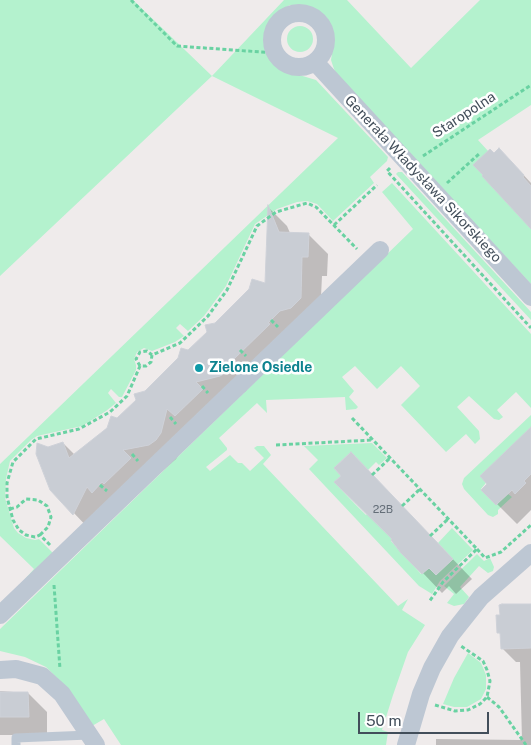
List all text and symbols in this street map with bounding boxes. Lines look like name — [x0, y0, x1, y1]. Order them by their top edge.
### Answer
street label: Staropolna — [429, 88, 499, 142]
street label: Generała Władysława Sikorskiego — [341, 92, 505, 266]
place label: Zielone Osiedle — [209, 360, 312, 376]
marker: Zielone Osiedle — [193, 362, 205, 374]
house number: 22B — [373, 503, 393, 517]
scale bar — [361, 702, 492, 734]
text: 50 m — [366, 712, 401, 729]

